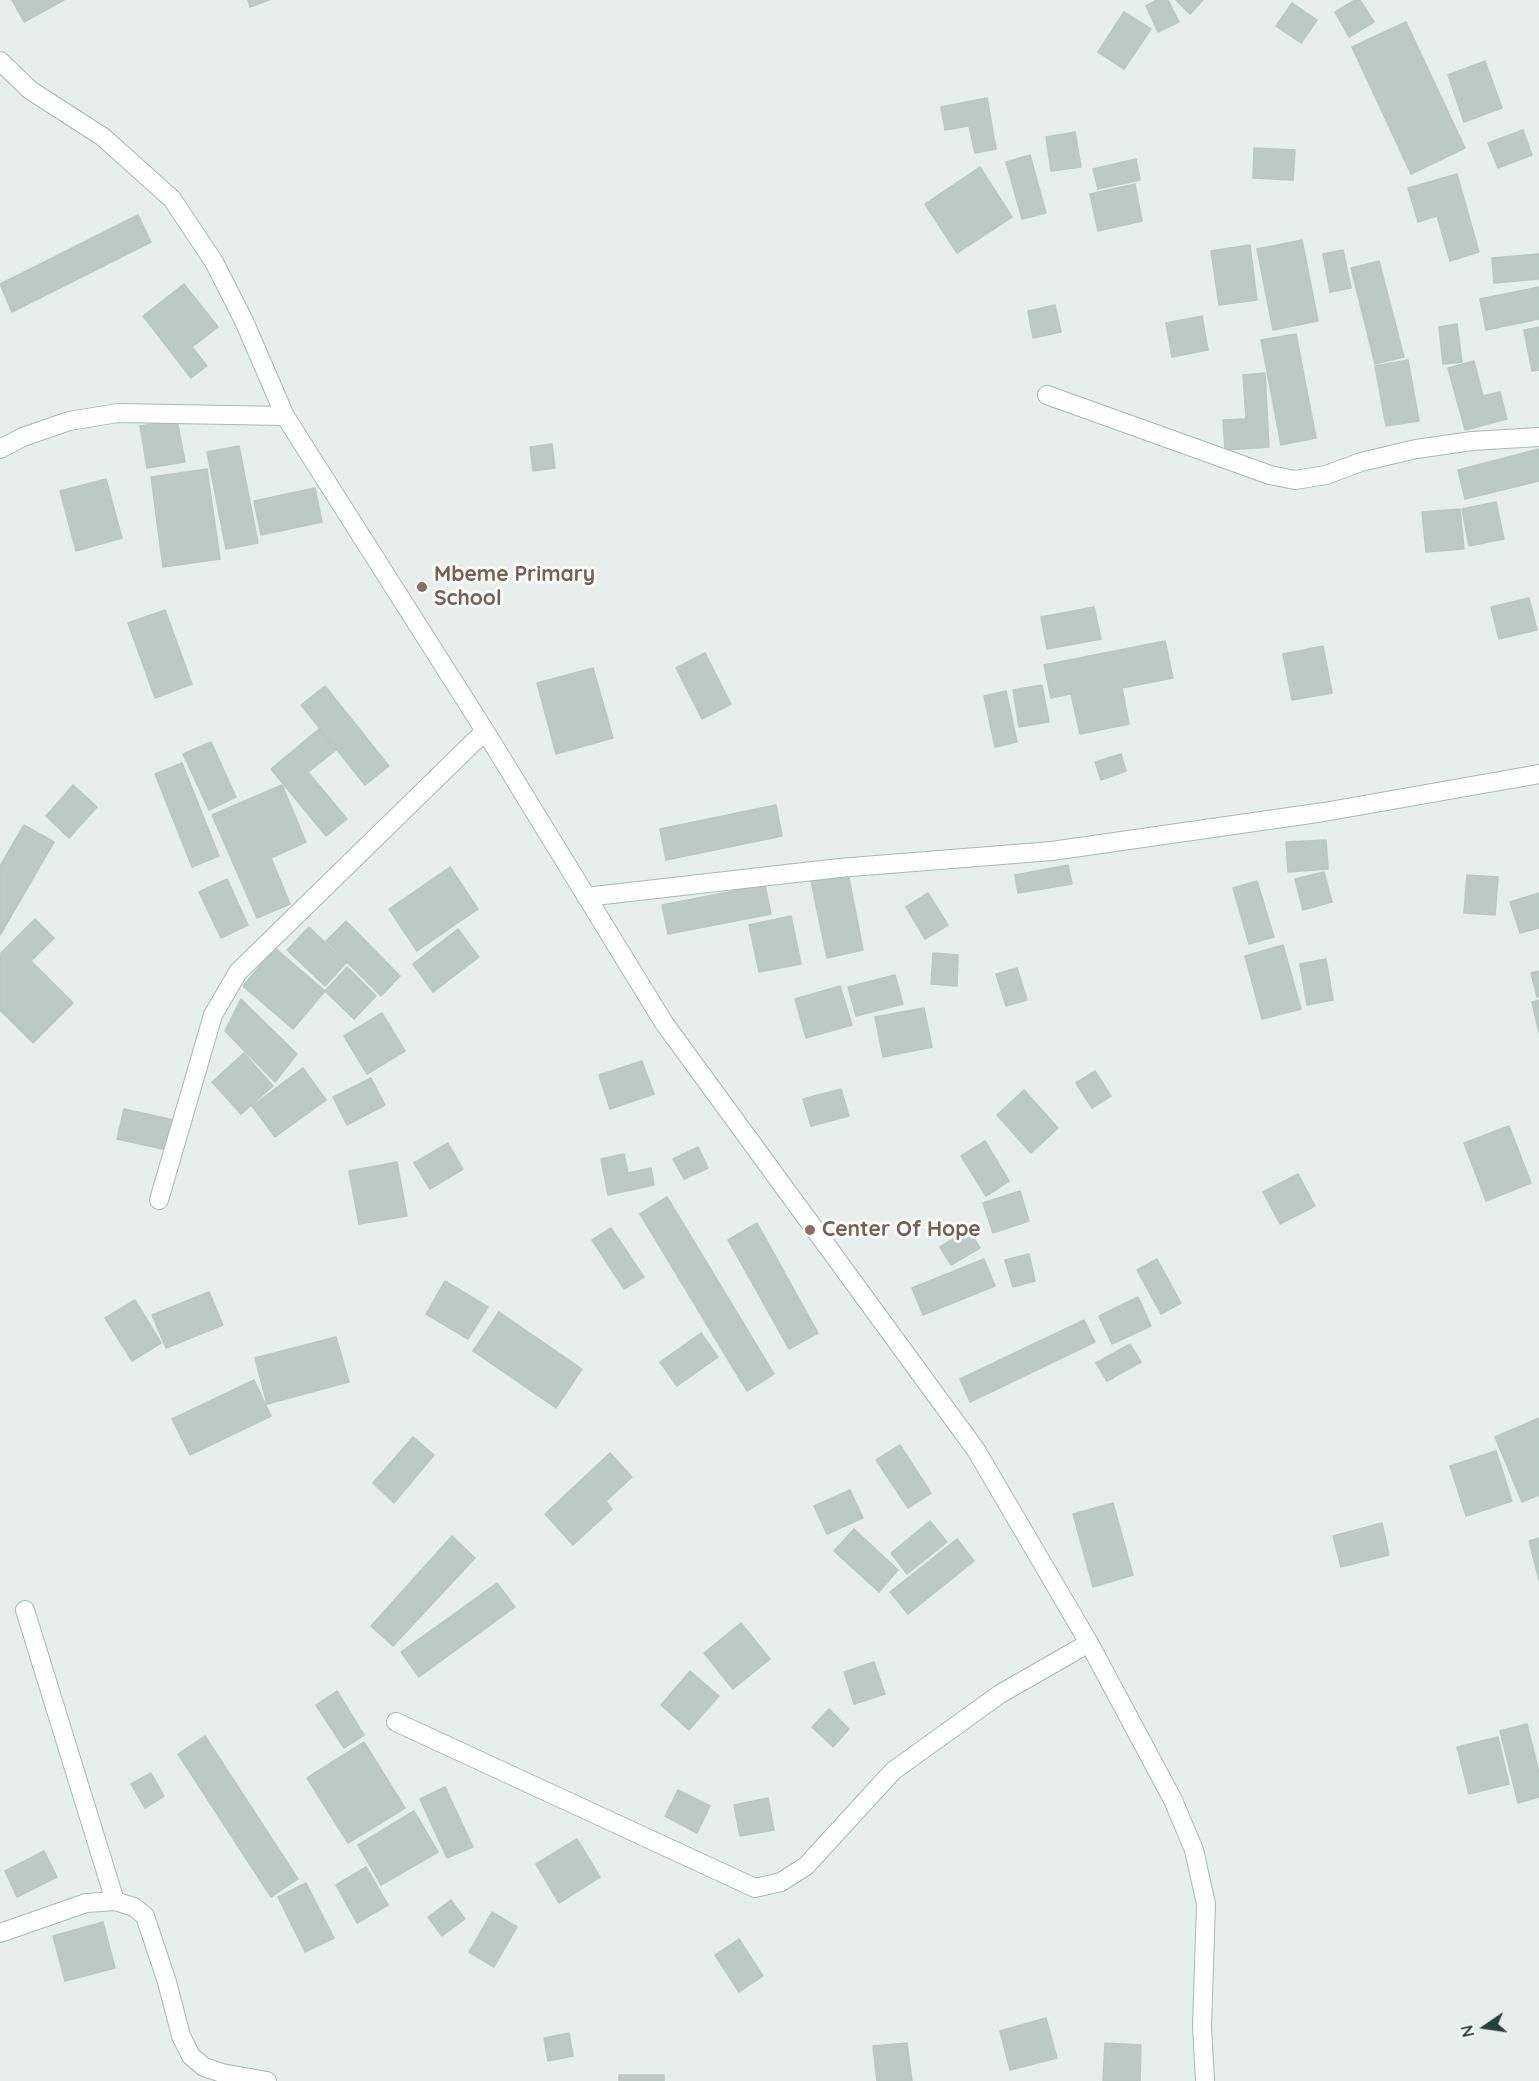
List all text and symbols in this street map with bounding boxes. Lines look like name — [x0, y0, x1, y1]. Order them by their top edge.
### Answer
place label: Mbeme Primary School — [434, 562, 595, 612]
marker: Mbeme Primary School — [415, 580, 429, 594]
place label: Center Of Hope — [822, 1217, 981, 1243]
marker: Center Of Hope — [803, 1223, 817, 1237]
north arrow — [1455, 1997, 1515, 2057]
text: N — [1456, 2023, 1479, 2039]

